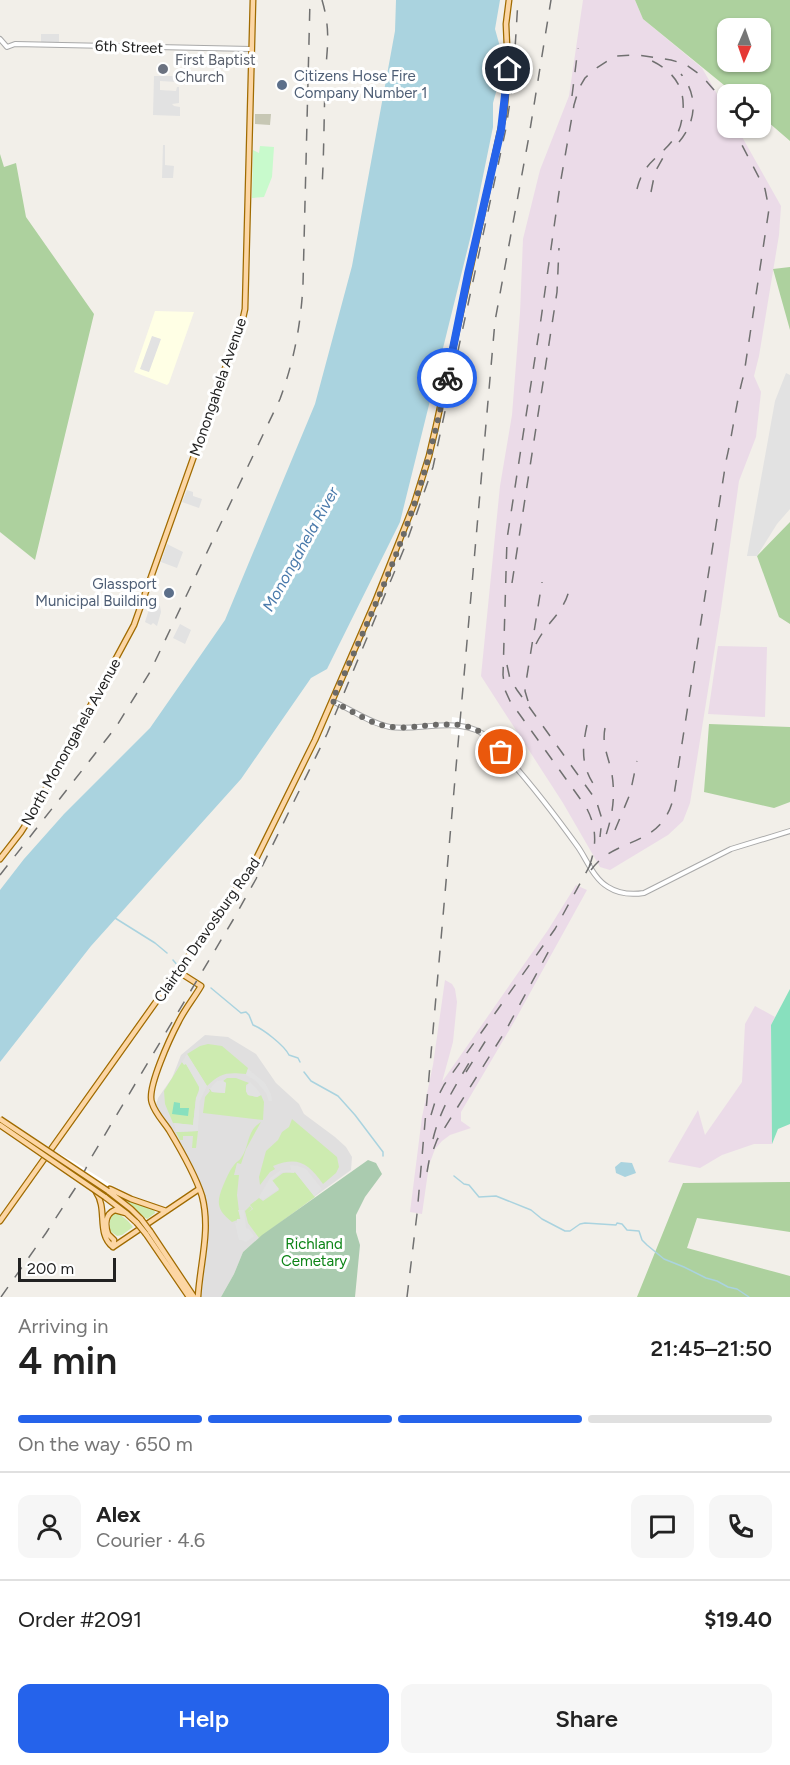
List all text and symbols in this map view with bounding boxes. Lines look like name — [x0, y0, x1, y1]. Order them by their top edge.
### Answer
north arrow — [717, 18, 771, 72]
map controls — [717, 18, 771, 138]
street label: 6th Street — [95, 37, 164, 57]
pin — [482, 43, 533, 94]
place label: First Baptist Church — [175, 51, 256, 86]
icon: home — [491, 52, 524, 85]
marker: First Baptist Church — [156, 62, 170, 76]
place label: Citizens Hose Fire Company Number 1 — [294, 67, 427, 102]
marker: Citizens Hose Fire Company Number 1 — [275, 78, 289, 92]
button: locate — [717, 84, 771, 138]
street label: Monongahela Avenue — [186, 315, 250, 459]
courier — [417, 348, 477, 408]
icon: bike — [431, 362, 464, 395]
water label: Monongahela River — [258, 483, 343, 615]
place label: Glassport Municipal Building — [35, 575, 157, 610]
marker: Glassport Municipal Building — [162, 586, 176, 600]
street label: North Monongahela Avenue — [17, 655, 125, 829]
pin — [475, 726, 526, 777]
icon: bag — [484, 735, 517, 768]
street label: Clairton Dravosburg Road — [150, 854, 264, 1006]
park label: Richland Cemetary — [281, 1235, 347, 1270]
scale bar — [18, 1255, 116, 1282]
text: 200 m — [27, 1259, 74, 1278]
text: Arriving in — [18, 1314, 108, 1338]
text: 21:45–21:50 — [650, 1335, 772, 1362]
text: 4 min — [18, 1337, 117, 1384]
text: On the way · 650 m — [18, 1432, 193, 1456]
button: person — [18, 1495, 81, 1558]
button: chat — [631, 1495, 694, 1558]
button: phone — [709, 1495, 772, 1558]
text: Alex — [96, 1501, 141, 1528]
text: Courier · 4.6 — [96, 1528, 205, 1552]
text: Order #2091 — [18, 1606, 142, 1633]
text: $19.40 — [704, 1606, 772, 1633]
button: Help — [18, 1684, 389, 1753]
button: Share — [401, 1684, 772, 1753]

